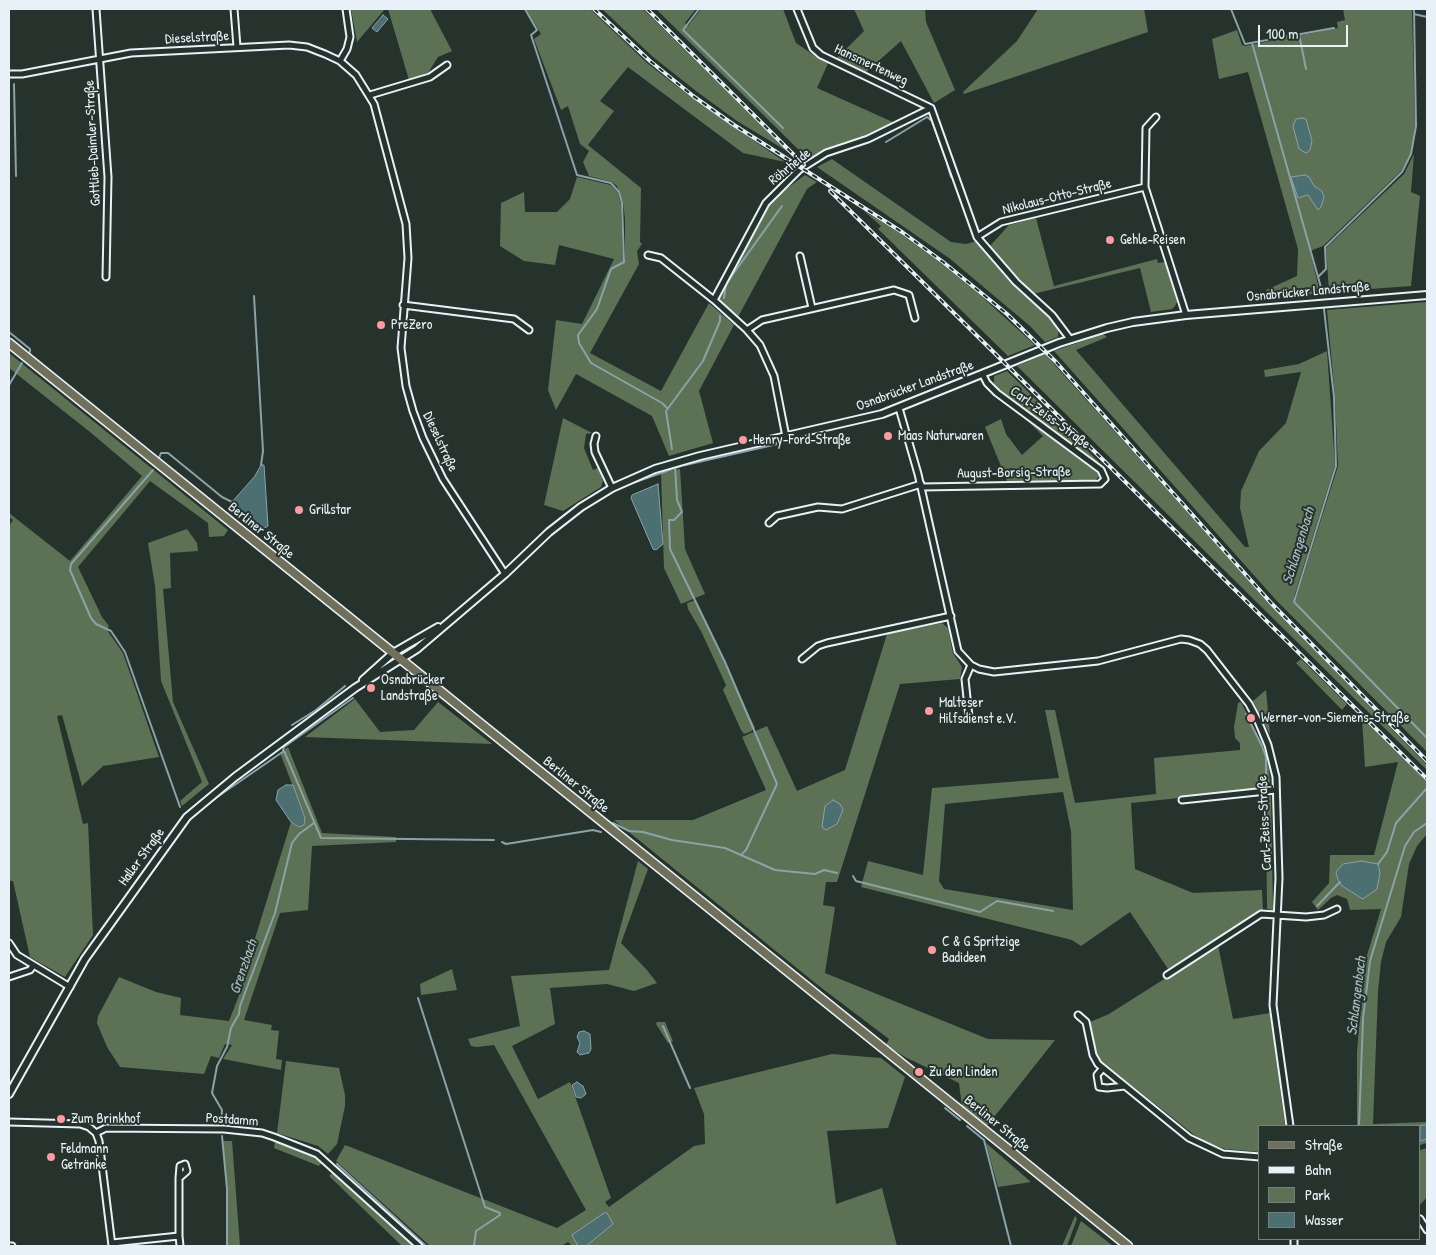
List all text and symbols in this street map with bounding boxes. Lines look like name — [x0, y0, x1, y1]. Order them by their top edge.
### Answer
scale bar — [1261, 15, 1351, 47]
text: 100 m — [1266, 23, 1299, 44]
street label: Dieselstraße — [165, 28, 229, 48]
street label: Hansmertenweg — [832, 41, 910, 89]
street label: Gottlieb-Daimler-Straße — [81, 80, 105, 206]
street label: Röhrheide — [766, 145, 814, 189]
street label: Nikolaus-Otto-Straße — [1001, 175, 1113, 219]
place label: Gehle-Reisen — [1120, 232, 1185, 248]
marker: Gehle-Reisen — [1104, 234, 1116, 246]
street label: Osnabrücker Landstraße — [1246, 278, 1370, 306]
place label: PreZero — [391, 317, 432, 333]
marker: PreZero — [375, 319, 387, 331]
street label: Osnabrücker Landstraße — [854, 357, 976, 415]
street label: Carl-Zeiss-Straße — [1007, 383, 1093, 453]
street label: Dieselstraße — [419, 409, 461, 475]
place label: Maas Naturwaren — [898, 428, 984, 444]
marker: Maas Naturwaren — [882, 430, 894, 442]
place label: Henry-Ford-Straße — [753, 432, 851, 448]
marker: Henry-Ford-Straße — [737, 434, 749, 446]
street label: August-Borsig-Straße — [957, 464, 1071, 482]
street label: Berliner Straße — [224, 499, 298, 563]
place label: Grillstar — [309, 502, 351, 518]
marker: Grillstar — [293, 504, 305, 516]
water label: Schlangenbach — [1279, 505, 1319, 587]
place label: Osnabrücker Landstraße — [381, 672, 445, 704]
marker: Osnabrücker Landstraße — [365, 682, 377, 694]
place label: Malteser Hilfsdienst e.V. — [939, 695, 1016, 728]
marker: Malteser Hilfsdienst e.V. — [923, 705, 935, 717]
place label: Werner-von-Siemens-Straße — [1261, 710, 1409, 726]
marker: Werner-von-Siemens-Straße — [1245, 712, 1257, 724]
street label: Berliner Straße — [539, 753, 613, 817]
street label: Carl-Zeiss-Straße — [1254, 775, 1276, 871]
street label: Haller Straße — [115, 825, 169, 889]
place label: C & G Spritzige Badideen — [942, 934, 1020, 966]
water label: Grenzbach — [226, 937, 262, 997]
marker: C & G Spritzige Badideen — [926, 944, 938, 956]
water label: Schlangenbach — [1343, 956, 1371, 1036]
place label: Zu den Linden — [929, 1064, 998, 1080]
marker: Zu den Linden — [913, 1066, 925, 1078]
street label: Berliner Straße — [960, 1092, 1034, 1156]
street label: Postdamm — [205, 1110, 259, 1130]
place label: Zum Brinkhof — [71, 1111, 141, 1127]
marker: Zum Brinkhof — [55, 1113, 67, 1125]
legend — [1258, 1125, 1421, 1240]
text: Straße — [1305, 1134, 1343, 1155]
place label: Feldmann Getränke — [61, 1141, 109, 1174]
marker: Feldmann Getränke — [45, 1151, 57, 1163]
text: Bahn — [1305, 1159, 1332, 1180]
text: Park — [1305, 1184, 1330, 1205]
text: Wasser — [1305, 1209, 1343, 1230]

